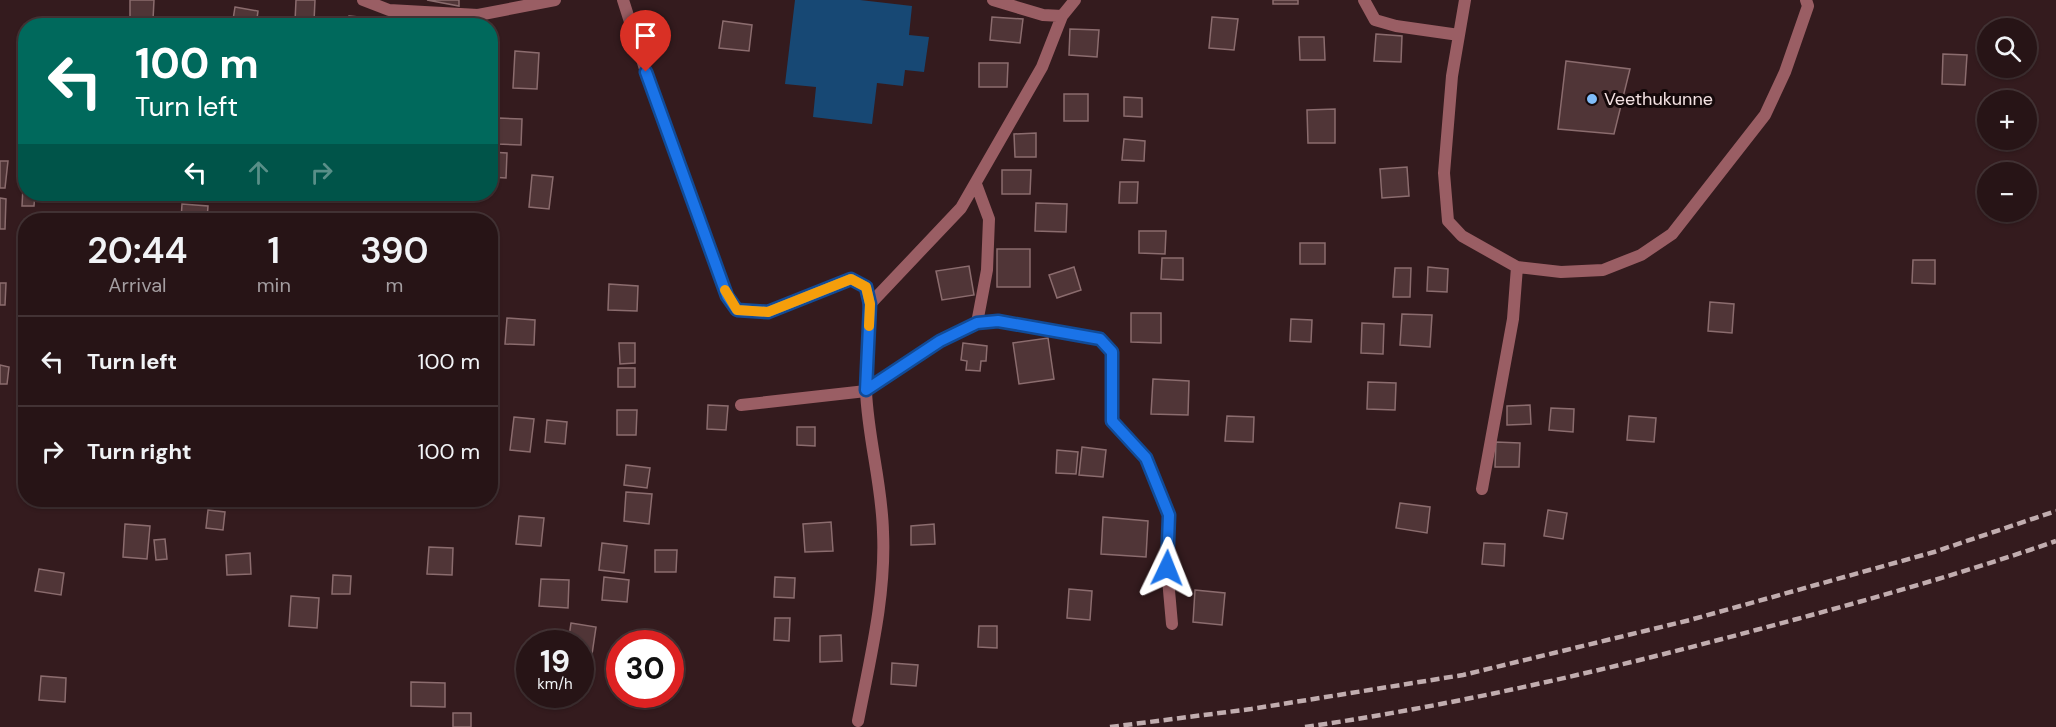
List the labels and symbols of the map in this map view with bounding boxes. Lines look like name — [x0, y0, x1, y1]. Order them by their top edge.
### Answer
pin — [620, 10, 671, 72]
place label: Veethukunne — [1604, 87, 1713, 111]
marker: Veethukunne — [1585, 92, 1599, 106]
position arrow — [1135, 536, 1199, 600]
speed limit sign: 30 — [606, 630, 684, 708]

